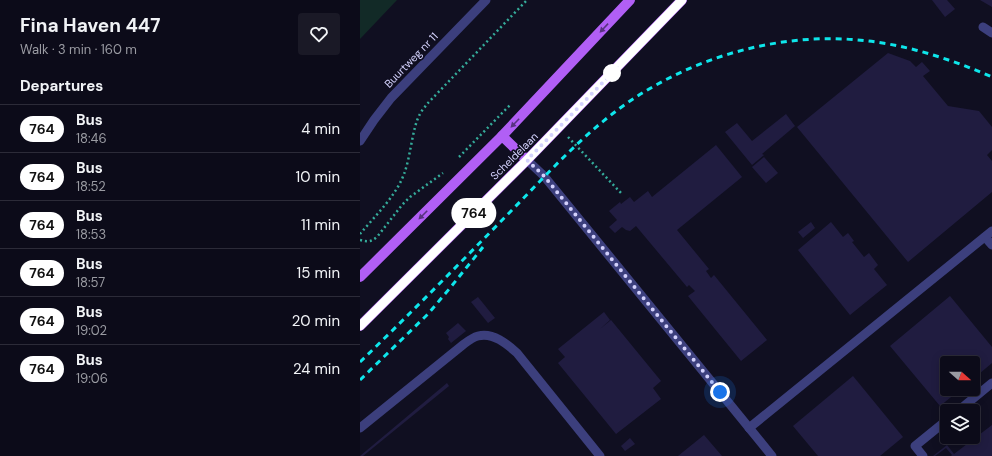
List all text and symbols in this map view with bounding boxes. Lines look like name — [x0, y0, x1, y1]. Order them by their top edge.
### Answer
text: Fina Haven 447 — [20, 13, 160, 38]
button: heart — [298, 13, 340, 55]
one-way arrow — [599, 23, 608, 33]
street label: Buurtweg nr 11 — [381, 30, 441, 90]
text: Walk · 3 min · 160 m — [20, 41, 137, 58]
unlabelled marker — [603, 64, 621, 82]
text: Departures — [20, 76, 103, 96]
text: Bus — [76, 110, 103, 130]
one-way arrow — [510, 118, 520, 128]
text: 4 min — [301, 119, 340, 139]
text: 764 — [29, 120, 55, 138]
street label: Scheldelaan — [487, 129, 541, 183]
text: 18:46 — [76, 130, 107, 147]
text: Bus — [76, 158, 103, 178]
text: 10 min — [295, 167, 340, 187]
text: 764 — [29, 168, 55, 186]
text: 18:52 — [76, 178, 106, 195]
line badge: 764 — [451, 200, 497, 226]
text: 764 — [461, 204, 487, 222]
text: Bus — [76, 206, 103, 226]
one-way arrow — [418, 210, 428, 220]
text: 11 min — [301, 215, 340, 235]
text: 764 — [29, 216, 55, 234]
text: 18:53 — [76, 226, 106, 243]
text: Bus — [76, 254, 103, 274]
text: 15 min — [297, 263, 340, 283]
text: 764 — [29, 264, 55, 282]
text: 18:57 — [76, 274, 105, 291]
text: Bus — [76, 302, 103, 322]
text: 20 min — [292, 311, 340, 331]
text: 764 — [29, 312, 55, 330]
text: 19:02 — [76, 322, 107, 339]
text: Bus — [76, 350, 103, 370]
north arrow — [940, 356, 980, 396]
map controls — [940, 356, 980, 444]
text: 24 min — [293, 359, 340, 379]
text: 764 — [29, 360, 55, 378]
text: 19:06 — [76, 370, 108, 387]
your location — [710, 382, 730, 402]
button: layers — [940, 404, 980, 444]

